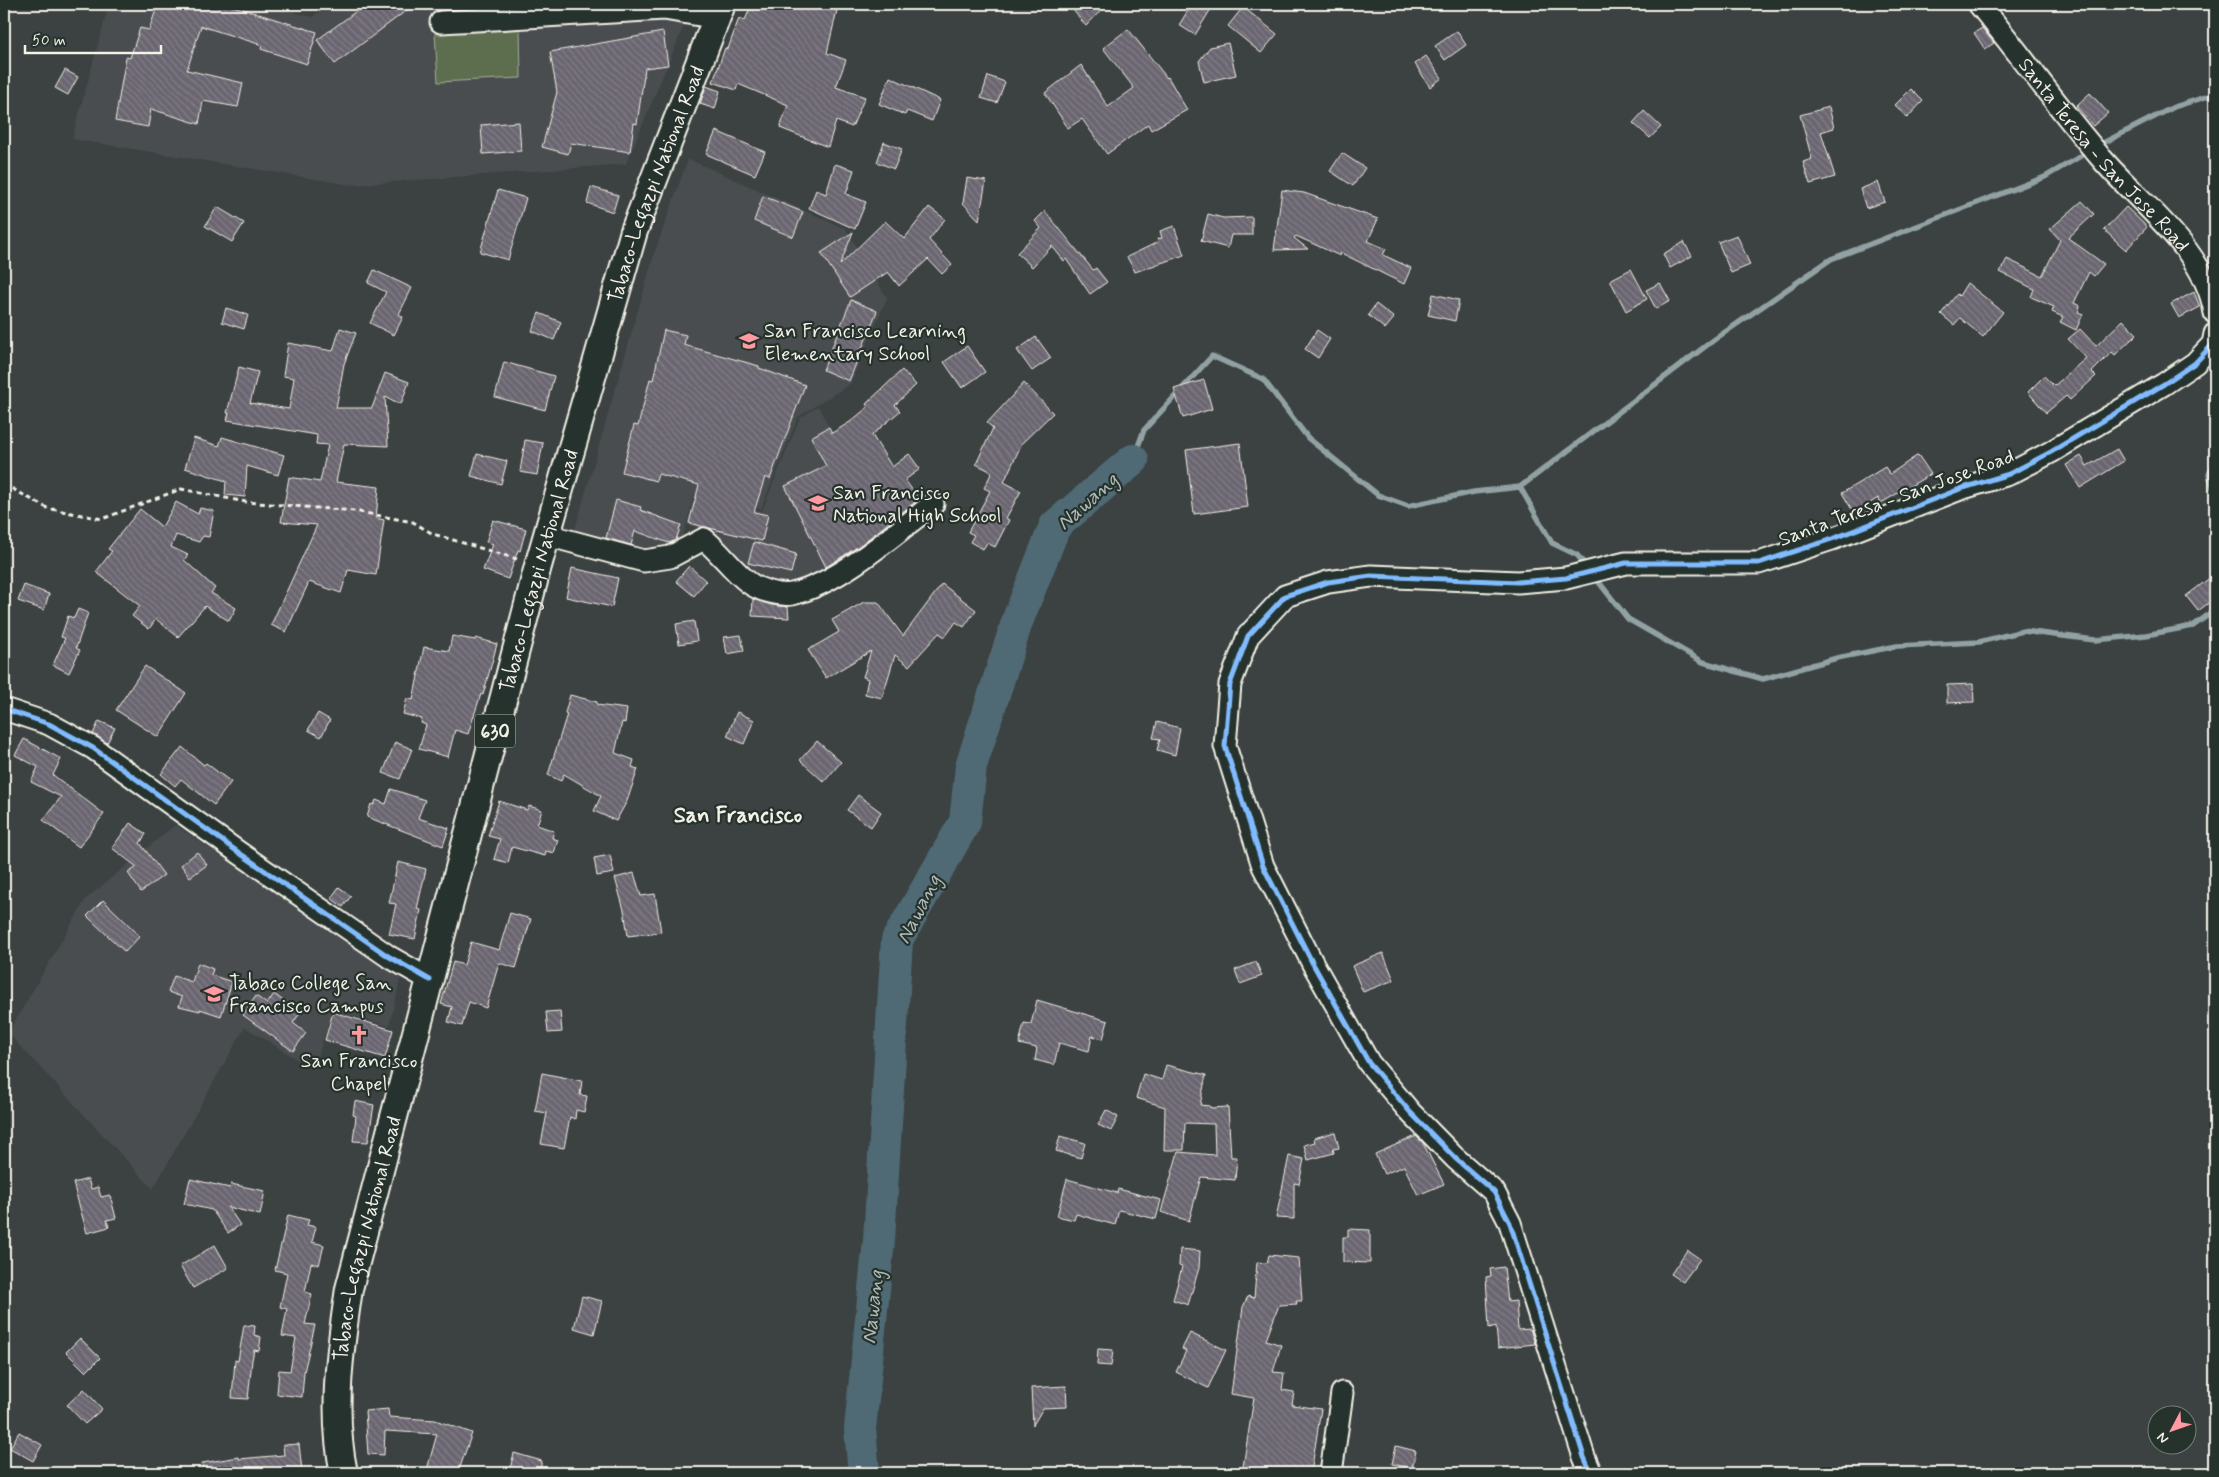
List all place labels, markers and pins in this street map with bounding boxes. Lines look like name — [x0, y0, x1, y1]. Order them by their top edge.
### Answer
place label: San Francisco Learning Elementary School — [764, 318, 966, 368]
school or university icon: San Francisco Learning Elementary School — [738, 330, 760, 352]
place label: San Francisco National High School — [833, 480, 1002, 530]
school or university icon: San Francisco National High School — [807, 492, 829, 514]
place label: Tabaco College San Francisco Campus — [229, 970, 392, 1020]
school or university icon: Tabaco College San Francisco Campus — [203, 983, 225, 1005]
church icon: San Francisco Chapel — [348, 1024, 370, 1046]
place label: San Francisco Chapel — [301, 1048, 417, 1098]

